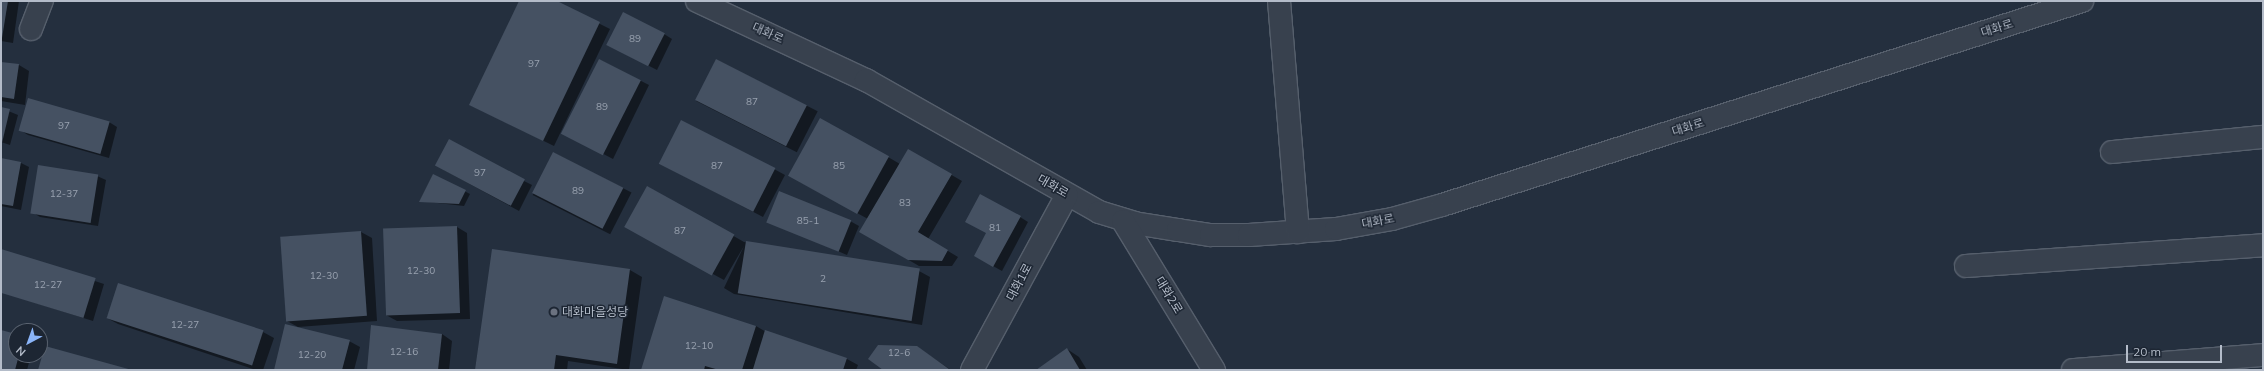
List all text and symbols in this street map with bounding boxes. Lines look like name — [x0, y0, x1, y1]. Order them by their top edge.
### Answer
street label: 대화로 — [1979, 16, 2015, 40]
street label: 대화로 — [750, 20, 786, 46]
house number: 89 — [629, 33, 641, 45]
house number: 97 — [528, 58, 540, 70]
house number: 87 — [746, 96, 758, 108]
house number: 89 — [596, 101, 608, 113]
street label: 대화로 — [1670, 115, 1706, 139]
house number: 97 — [58, 120, 70, 132]
house number: 87 — [711, 160, 723, 172]
house number: 85 — [833, 160, 845, 172]
house number: 97 — [474, 167, 486, 179]
street label: 대화로 — [1035, 171, 1071, 201]
house number: 89 — [572, 185, 584, 197]
house number: 12-37 — [50, 188, 78, 200]
house number: 83 — [899, 197, 911, 209]
street label: 대화로 — [1360, 211, 1396, 231]
house number: 85-1 — [797, 215, 819, 227]
house number: 81 — [989, 222, 1001, 234]
house number: 87 — [674, 225, 686, 237]
street label: 대화1로 — [1003, 261, 1035, 303]
house number: 12-30 — [407, 265, 435, 277]
house number: 12-30 — [310, 270, 338, 282]
house number: 2 — [820, 273, 826, 285]
street label: 대화2로 — [1152, 274, 1186, 316]
house number: 12-27 — [34, 279, 62, 291]
place label: 대화마을성당 — [562, 305, 628, 319]
marker: 대화마을성당 — [549, 307, 559, 317]
house number: 12-27 — [171, 319, 199, 331]
north arrow — [8, 323, 48, 363]
scale bar — [2128, 337, 2224, 363]
house number: 12-10 — [685, 340, 713, 352]
text: N — [13, 343, 29, 359]
text: 20 m — [2133, 344, 2161, 359]
house number: 12-16 — [390, 346, 418, 358]
house number: 12-6 — [888, 347, 910, 359]
house number: 12-20 — [298, 349, 326, 361]

